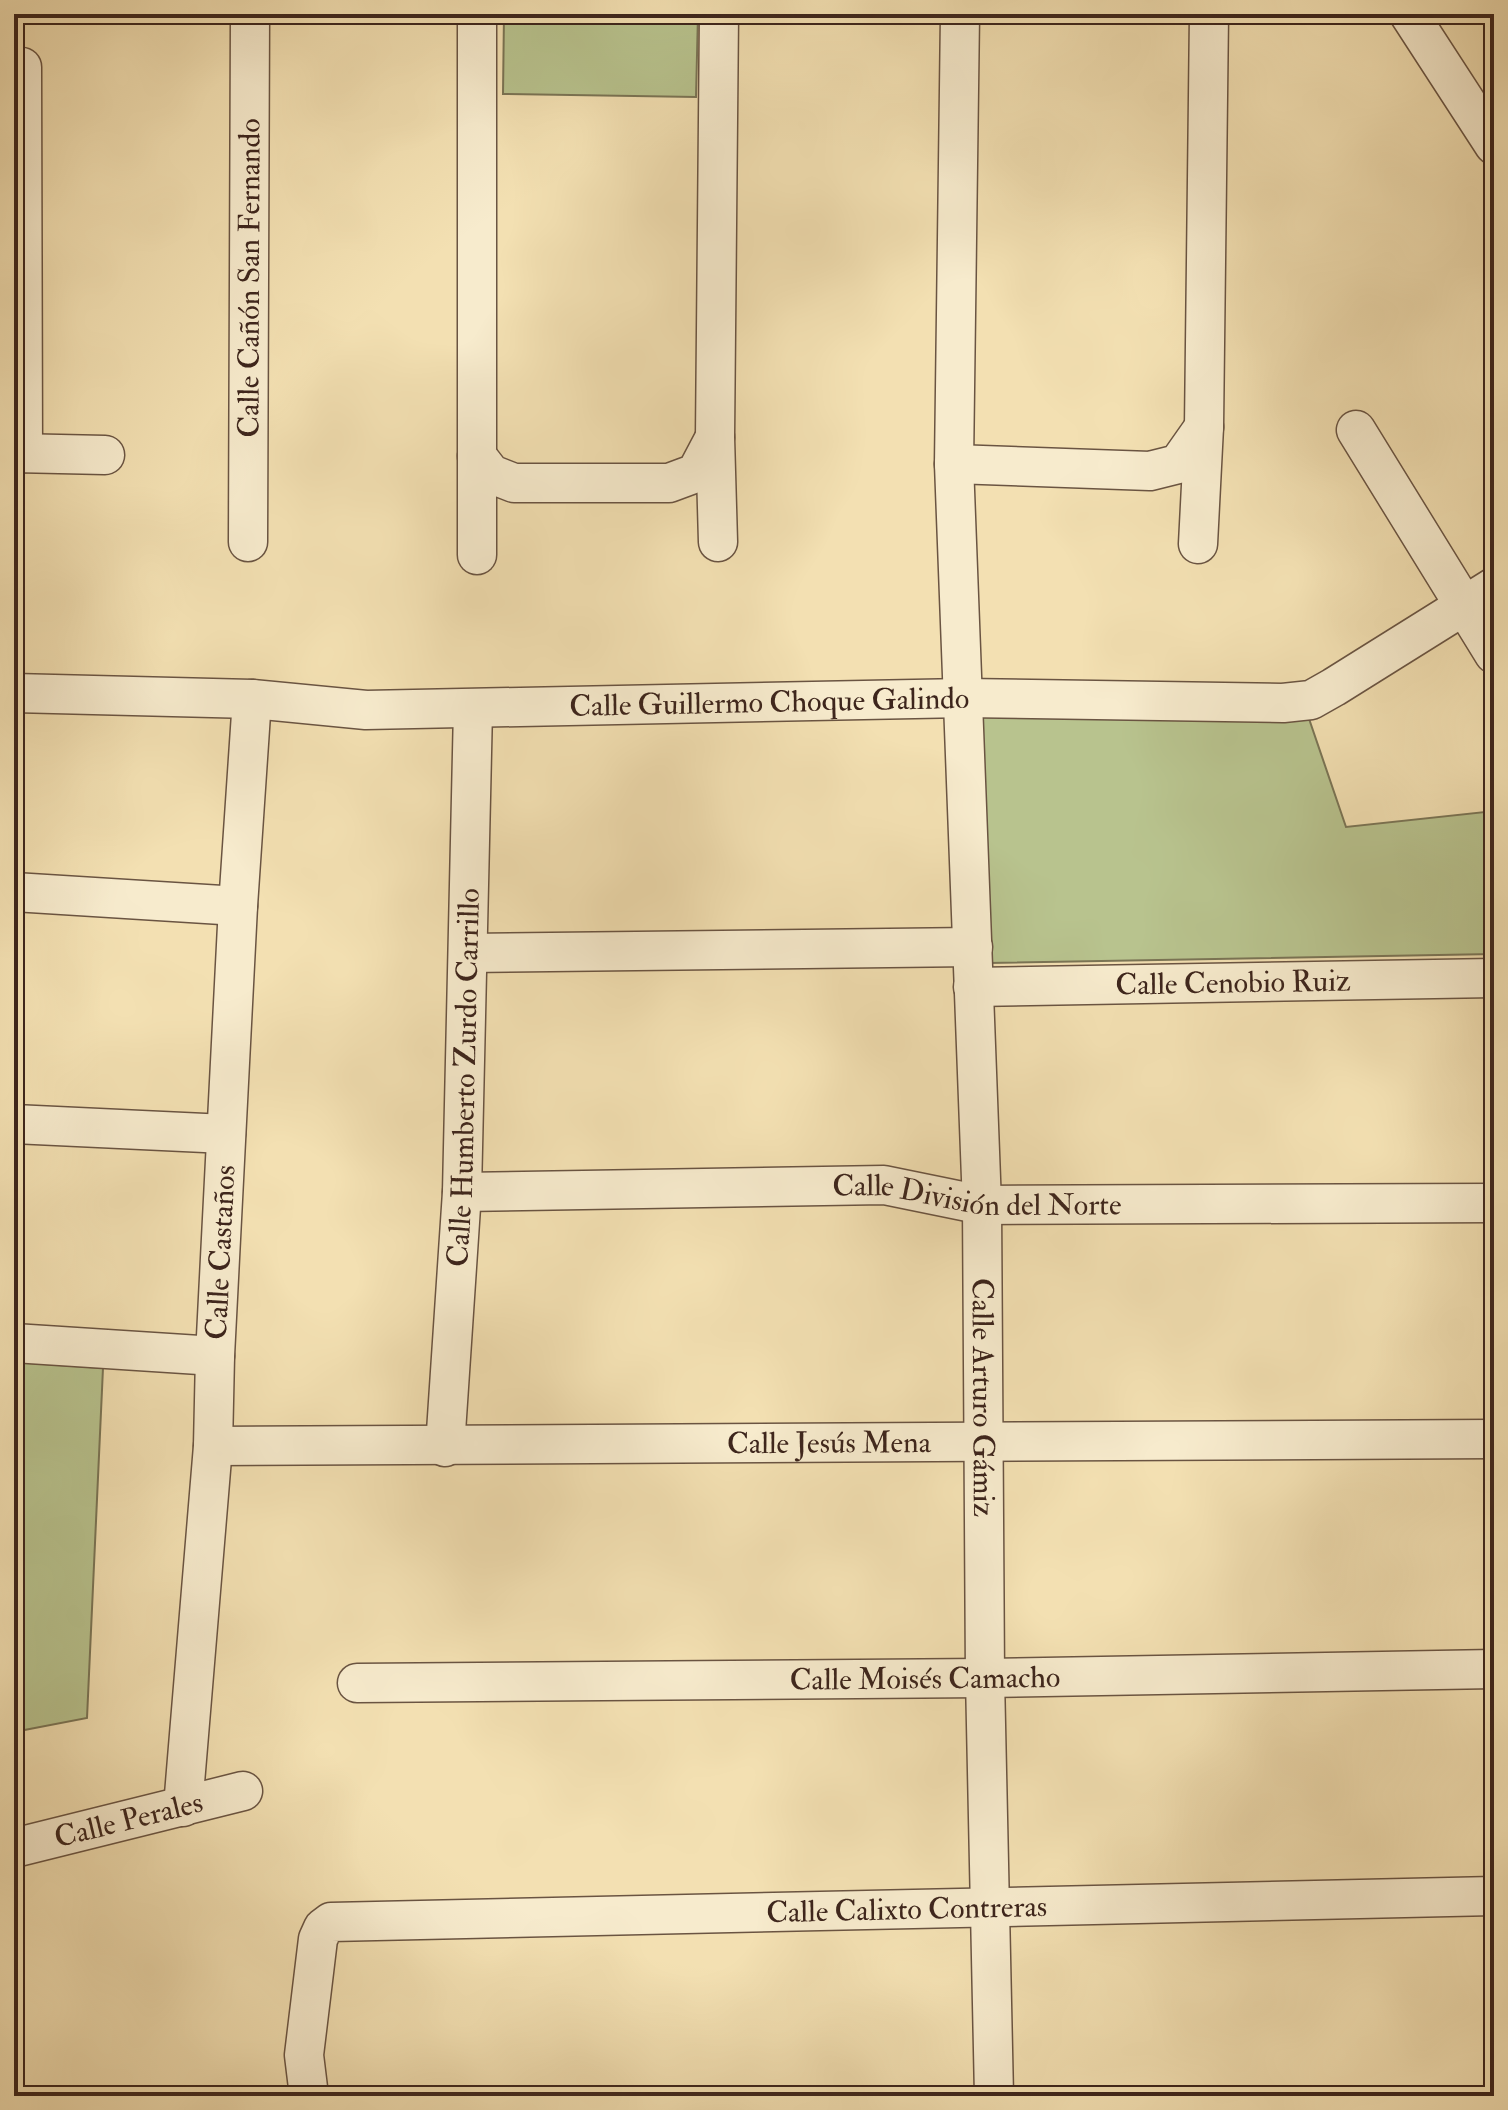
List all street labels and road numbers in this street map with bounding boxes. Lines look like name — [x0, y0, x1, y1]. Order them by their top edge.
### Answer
street label: Calle Cañón San Fernando — [230, 118, 269, 438]
street label: Calle Guillermo Choque Galindo — [569, 680, 970, 725]
street label: Calle Humberto Zurdo Carrillo — [439, 888, 488, 1268]
street label: Calle Cenobio Ruiz — [1115, 962, 1351, 1004]
street label: Calle Castaños — [198, 1164, 244, 1341]
street label: Calle División del Norte — [832, 1167, 1122, 1224]
street label: Calle Arturo Gámiz — [963, 1278, 1002, 1517]
street label: Calle Jesús Mena — [727, 1424, 932, 1462]
street label: Calle Moisés Camacho — [789, 1659, 1061, 1699]
street label: Calle Perales — [51, 1784, 207, 1856]
street label: Calle Calixto Contreras — [766, 1888, 1047, 1931]

